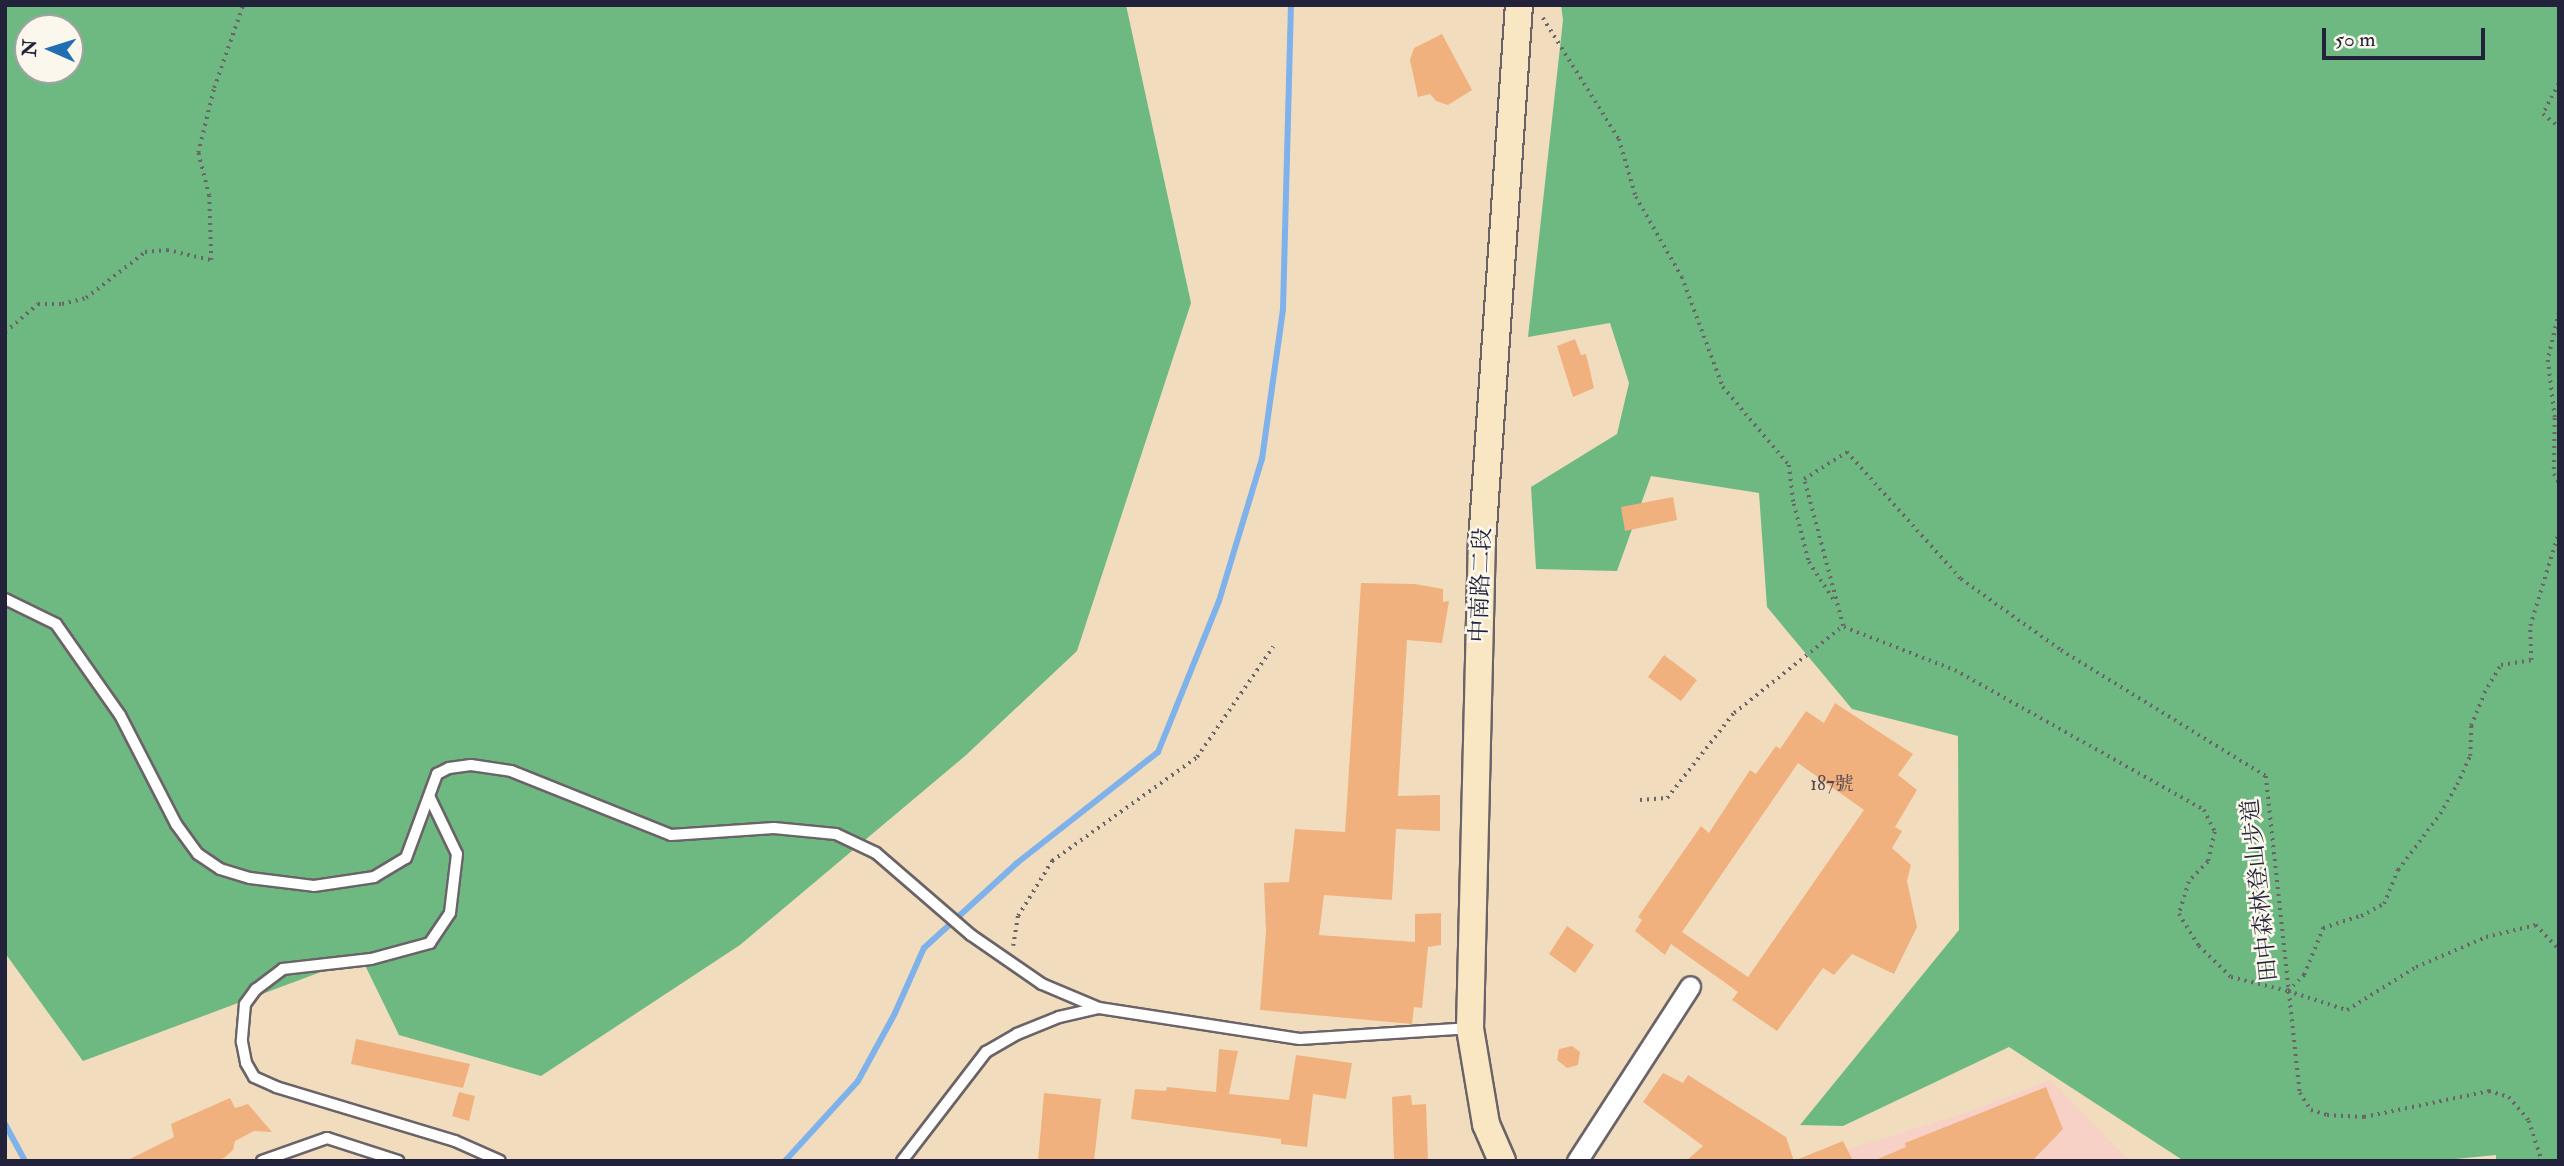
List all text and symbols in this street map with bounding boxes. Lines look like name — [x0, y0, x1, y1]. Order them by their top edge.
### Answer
north arrow — [14, 14, 84, 84]
scale bar — [2326, 14, 2489, 58]
text: 50 m — [2335, 26, 2376, 53]
text: N — [18, 39, 42, 57]
street label: 中南路二段 — [1465, 527, 1497, 643]
house number: 187號 — [1810, 774, 1854, 796]
street label: 田中森林登山步道 — [2237, 797, 2283, 983]

